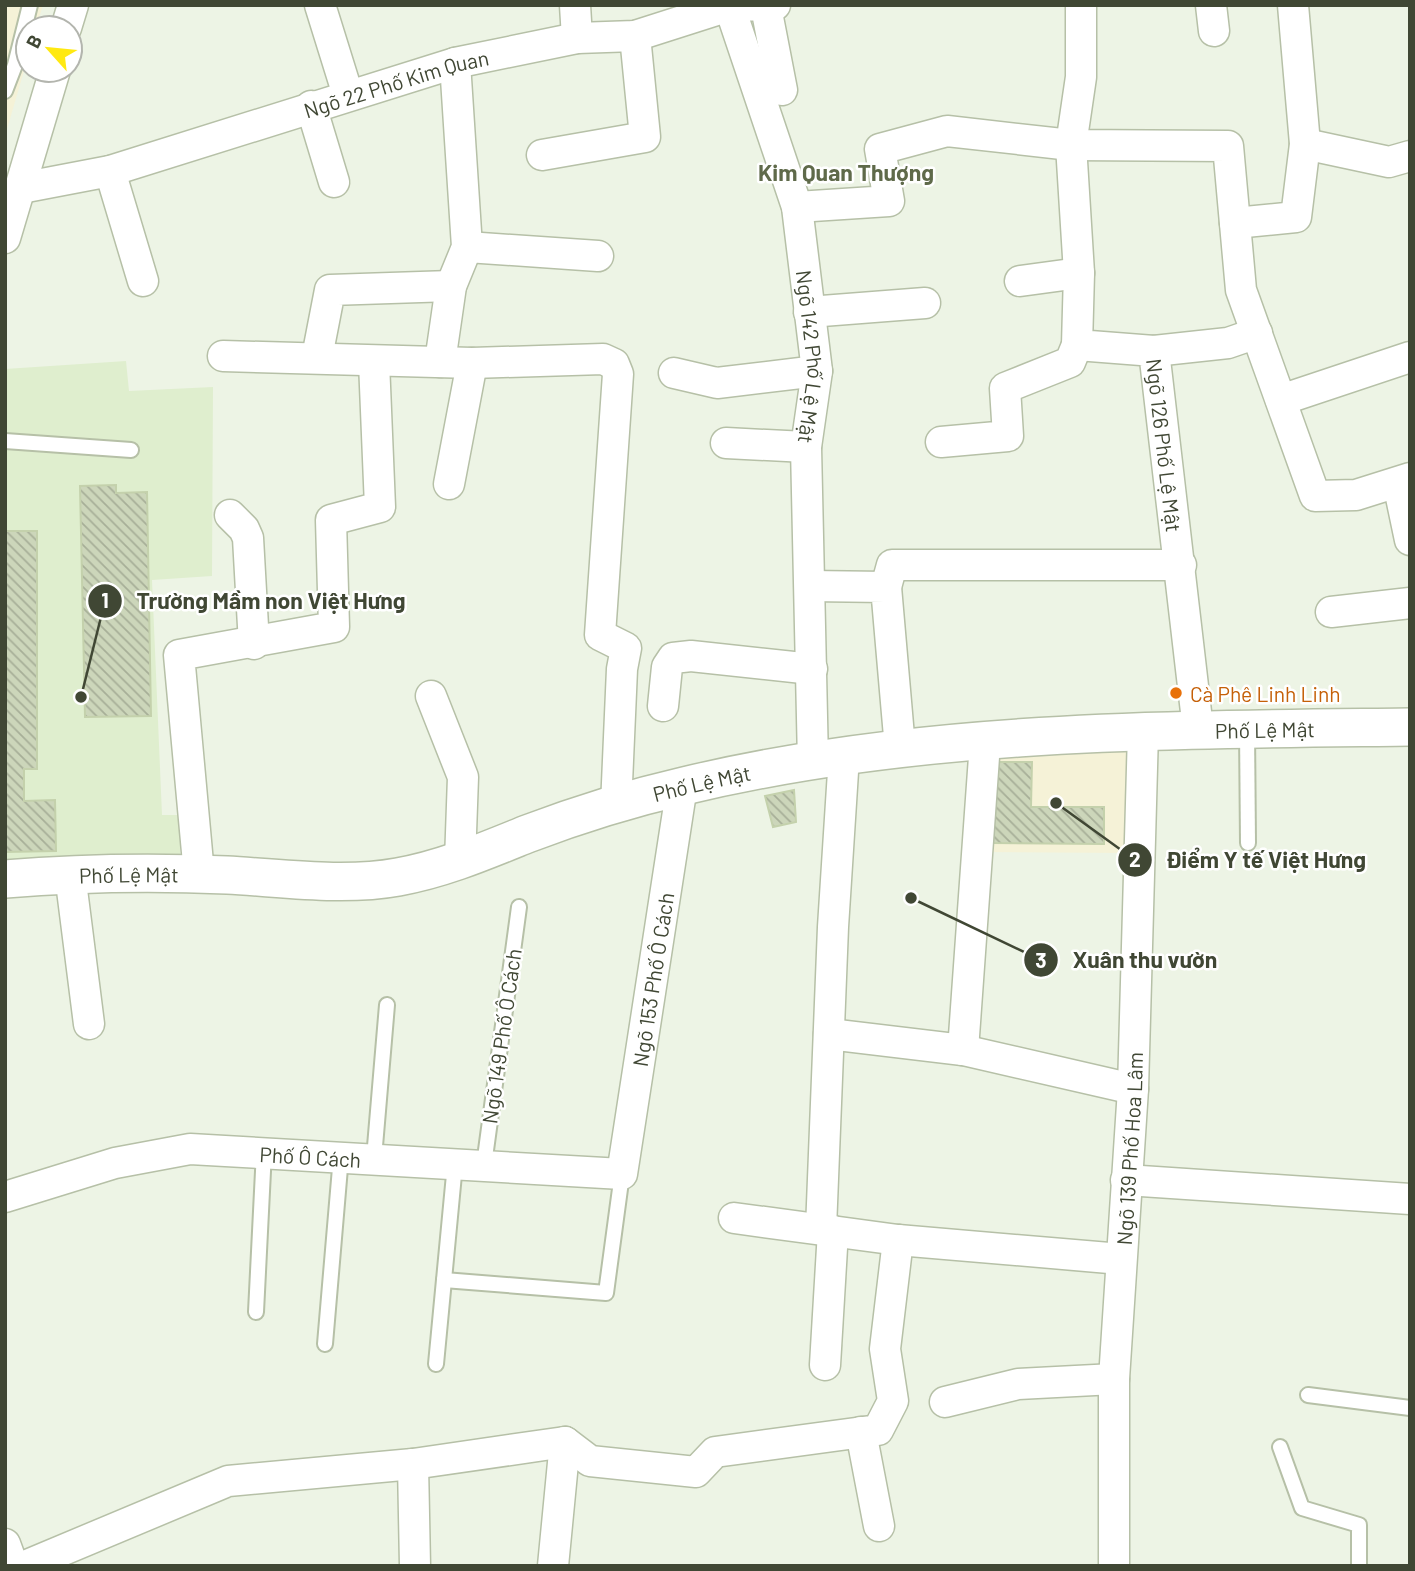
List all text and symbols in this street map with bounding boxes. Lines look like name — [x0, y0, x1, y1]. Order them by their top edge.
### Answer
north arrow — [14, 14, 84, 84]
text: B — [20, 31, 46, 52]
street label: Ngõ 22 Phố Kim Quan — [300, 44, 491, 122]
district label: Kim Quan Thượng — [758, 158, 934, 186]
street label: Ngõ 142 Phố Lệ Mật — [792, 268, 830, 445]
street label: Ngõ 126 Phố Lệ Mật — [1142, 357, 1187, 533]
callout: Trường Mầm non Việt Hưng — [88, 579, 420, 623]
text: Trường Mầm non Việt Hưng — [136, 586, 406, 614]
text: 1 — [101, 587, 109, 612]
place label: Cà Phê Linh Linh — [1190, 681, 1341, 706]
marker: Cà Phê Linh Linh — [1168, 685, 1184, 701]
street label: Phố Lệ Mật — [1215, 716, 1315, 742]
street label: Phố Lệ Mật — [650, 759, 753, 806]
callout: Điểm Y tế Việt Hưng — [1117, 838, 1380, 882]
text: Điểm Y tế Việt Hưng — [1166, 845, 1366, 873]
text: 2 — [1129, 846, 1141, 871]
street label: Phố Lệ Mật — [79, 861, 179, 887]
street label: Ngõ 153 Phố Ô Cách — [626, 891, 678, 1068]
callout: Xuân thu vườn — [1024, 938, 1231, 982]
text: Xuân thu vườn — [1073, 945, 1217, 973]
street label: Ngõ 149 Phố Ô Cách — [476, 947, 526, 1125]
text: 3 — [1035, 947, 1047, 972]
street label: Ngõ 139 Phố Hoa Lâm — [1110, 1052, 1147, 1246]
street label: Phố Ô Cách — [259, 1141, 362, 1171]

